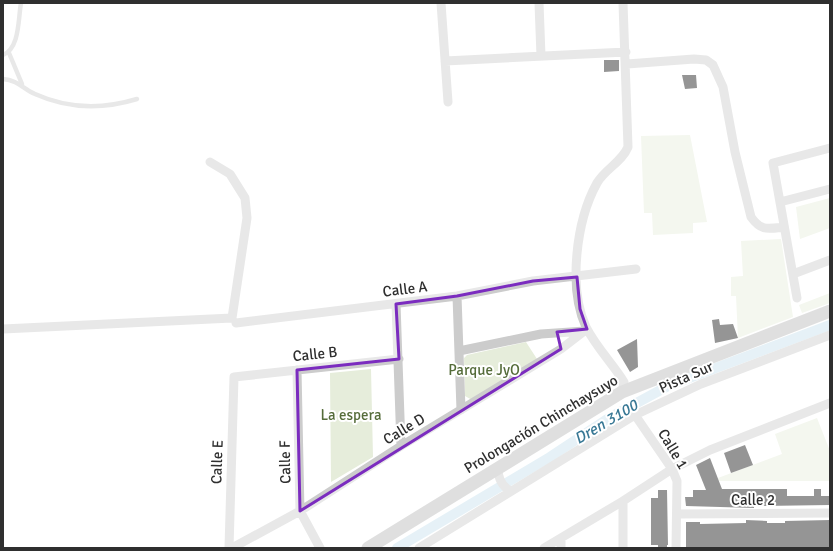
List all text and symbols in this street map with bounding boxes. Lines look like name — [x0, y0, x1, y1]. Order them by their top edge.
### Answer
street label: Calle A — [382, 277, 428, 301]
street label: Calle B — [292, 343, 338, 365]
street label: Pista Sur — [656, 357, 716, 397]
park label: Parque JyO — [448, 361, 520, 379]
street label: Prolongación Chinchaysuyo — [461, 371, 621, 477]
water label: Dren 3100 — [571, 395, 643, 449]
park label: La espera — [320, 406, 382, 424]
street label: Calle D — [380, 410, 428, 448]
street label: Calle 1 — [654, 426, 692, 472]
street label: Calle E — [207, 440, 227, 484]
street label: Calle F — [276, 440, 294, 484]
street label: Calle 2 — [731, 491, 775, 509]

